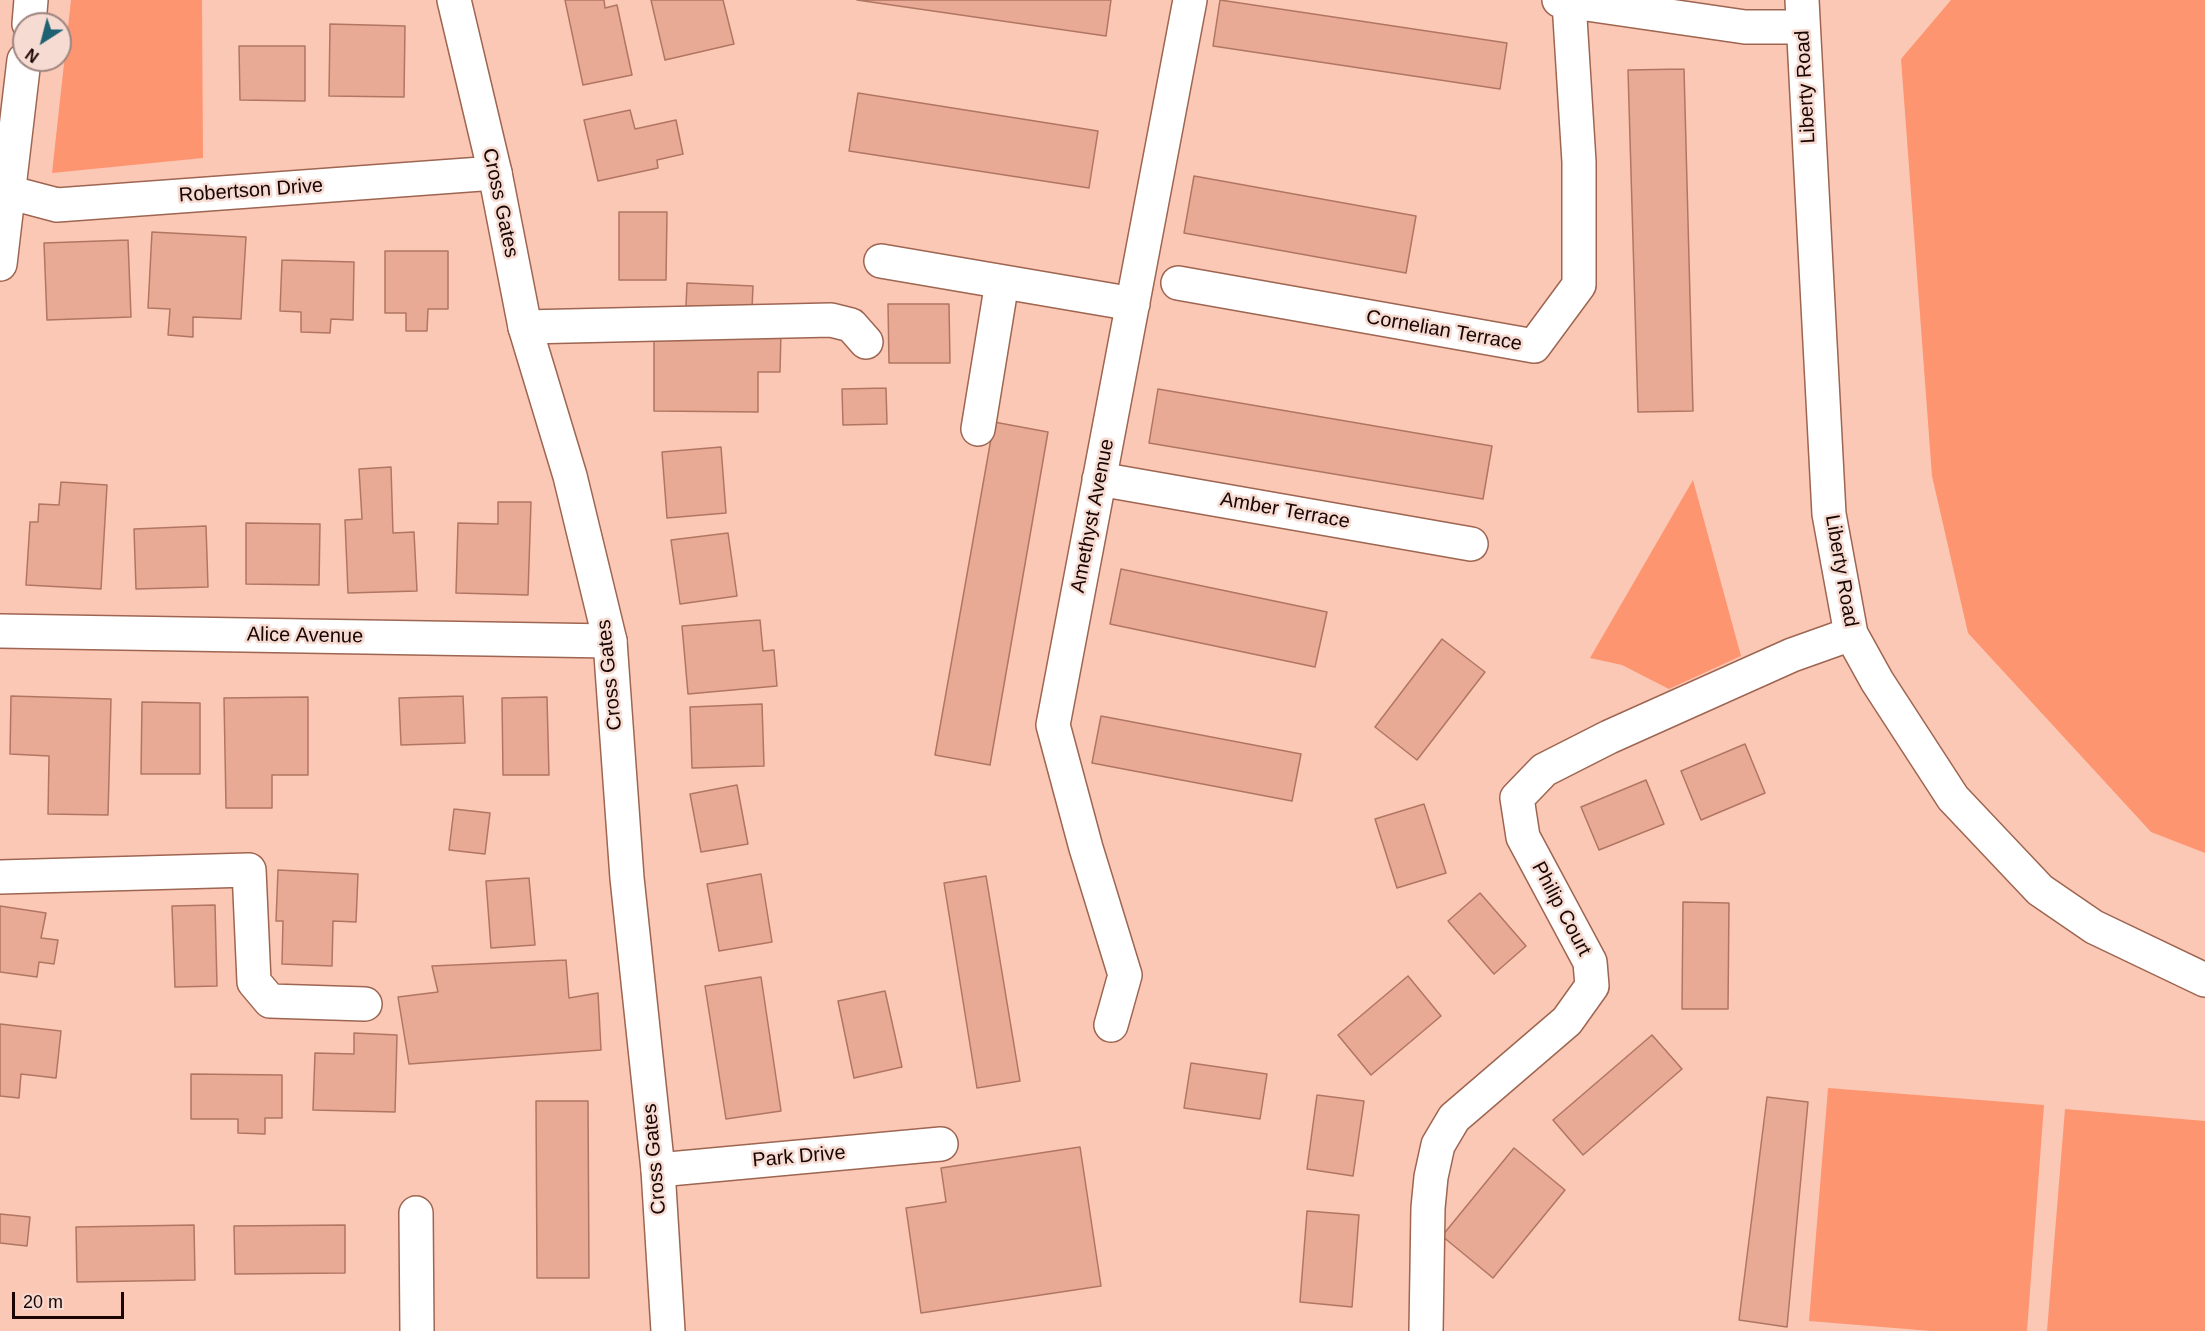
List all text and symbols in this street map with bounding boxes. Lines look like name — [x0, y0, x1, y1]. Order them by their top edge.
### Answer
north arrow — [12, 12, 72, 72]
street label: Liberty Road — [1791, 30, 1821, 144]
text: N — [23, 45, 42, 66]
street label: Cross Gates — [477, 146, 523, 260]
street label: Robertson Drive — [178, 174, 324, 208]
street label: Cornelian Terrace — [1364, 305, 1524, 357]
street label: Amethyst Avenue — [1066, 437, 1120, 595]
street label: Amber Terrace — [1218, 488, 1352, 534]
street label: Liberty Road — [1819, 513, 1863, 629]
street label: Cross Gates — [592, 618, 628, 732]
street label: Alice Avenue — [247, 623, 363, 649]
street label: Philip Court — [1526, 858, 1596, 960]
street label: Cross Gates — [638, 1103, 672, 1215]
street label: Park Drive — [751, 1141, 847, 1173]
scale bar — [15, 1280, 128, 1318]
text: 20 m — [23, 1292, 63, 1312]

